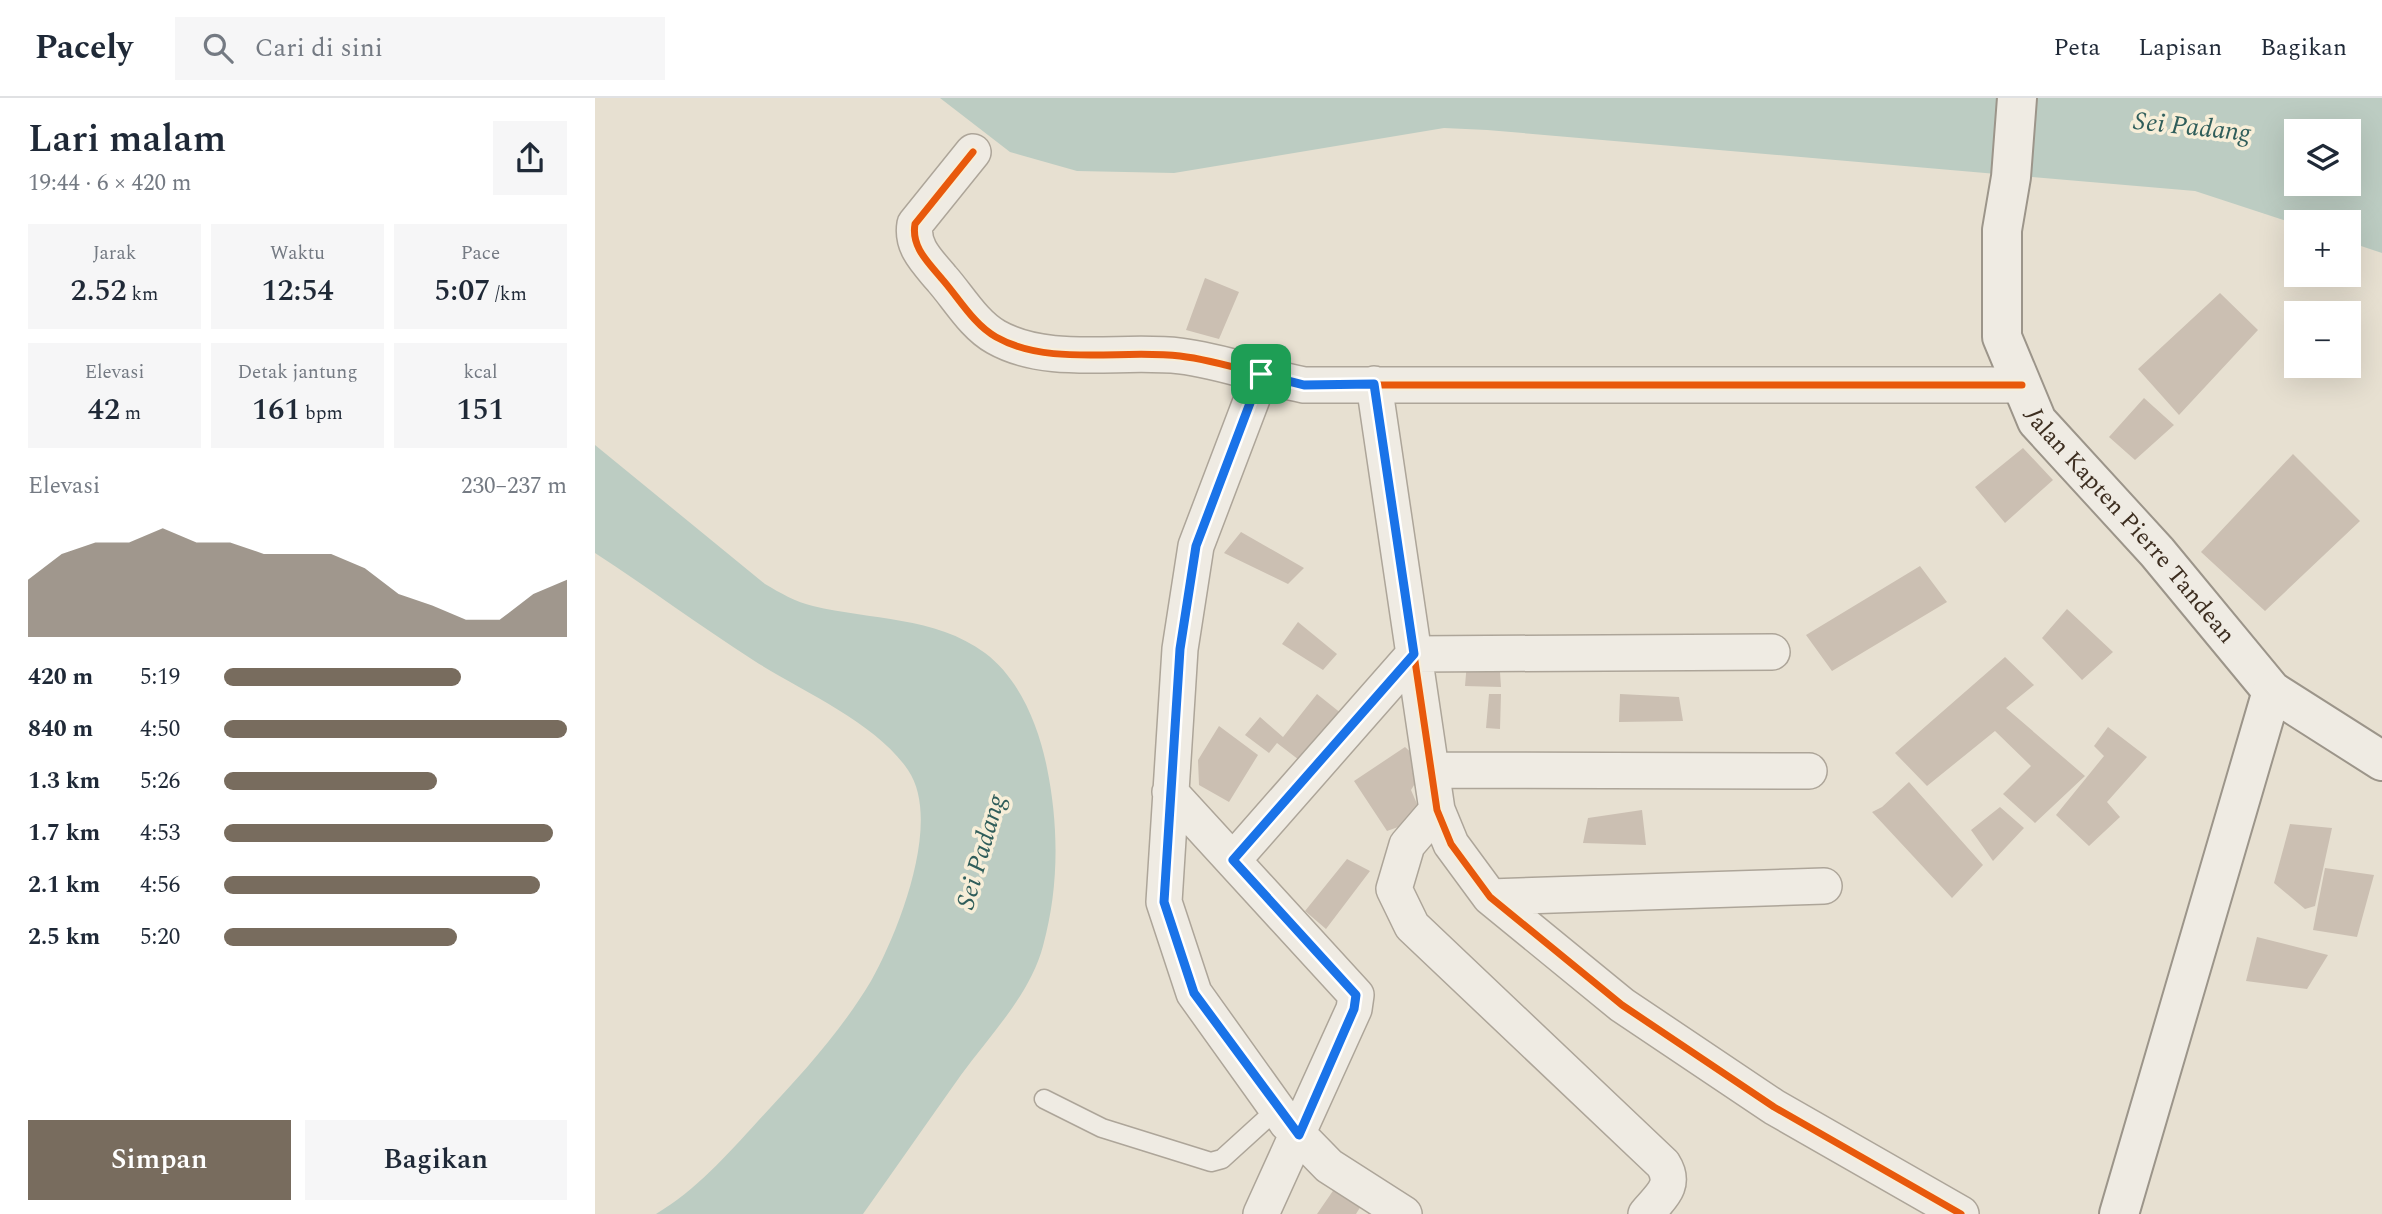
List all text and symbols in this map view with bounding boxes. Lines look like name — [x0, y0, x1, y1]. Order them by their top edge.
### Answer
search box — [175, 17, 665, 80]
text: Pacely — [35, 23, 133, 73]
text: Cari di sini — [255, 28, 383, 68]
icon: search — [199, 29, 237, 67]
text: Peta — [2053, 30, 2100, 66]
text: Lapisan — [2138, 30, 2222, 66]
text: Bagikan — [2260, 30, 2347, 66]
water label: Sei Padang — [2132, 101, 2254, 153]
text: Lari malam — [28, 111, 226, 169]
map controls — [2284, 119, 2361, 378]
button: layers — [2284, 119, 2361, 196]
button: share — [493, 121, 567, 195]
text: 19:44 · 6 × 420 m — [28, 166, 192, 201]
button: + — [2284, 210, 2361, 287]
text: Jarak — [93, 239, 136, 268]
text: Waktu — [270, 239, 325, 268]
text: Pace — [461, 239, 500, 268]
text: 2.52 — [71, 268, 127, 314]
text: 12:54 — [261, 268, 334, 314]
text: 5:07 — [434, 268, 490, 314]
text: km — [127, 280, 158, 309]
text: /km — [490, 280, 527, 309]
button: − — [2284, 301, 2361, 378]
pin — [1231, 344, 1291, 404]
icon: arrive — [1242, 355, 1280, 393]
text: Elevasi — [85, 358, 144, 387]
text: Detak jantung — [237, 358, 358, 387]
text: kcal — [463, 358, 498, 387]
text: 42 — [88, 387, 120, 433]
text: 161 — [252, 387, 300, 433]
text: 151 — [456, 387, 505, 433]
text: m — [120, 399, 141, 428]
text: bpm — [300, 399, 343, 428]
street label: Jalan Kapten Pierre Tandean — [2016, 403, 2244, 652]
text: Elevasi — [28, 469, 100, 504]
text: 230–237 m — [461, 469, 567, 504]
text: 420 m — [28, 660, 93, 695]
text: 5:19 — [140, 660, 180, 695]
text: 840 m — [28, 712, 93, 747]
text: 4:50 — [140, 712, 180, 747]
text: 1.3 km — [28, 764, 100, 799]
text: 5:26 — [140, 764, 180, 799]
water label: Sei Padang — [946, 789, 1017, 914]
text: 1.7 km — [28, 816, 100, 851]
text: 4:53 — [140, 816, 180, 851]
text: 2.1 km — [28, 868, 100, 903]
text: 4:56 — [140, 868, 180, 903]
text: 2.5 km — [28, 920, 100, 955]
text: 5:20 — [140, 920, 180, 955]
button: Simpan — [28, 1120, 291, 1200]
button: Bagikan — [305, 1120, 567, 1200]

